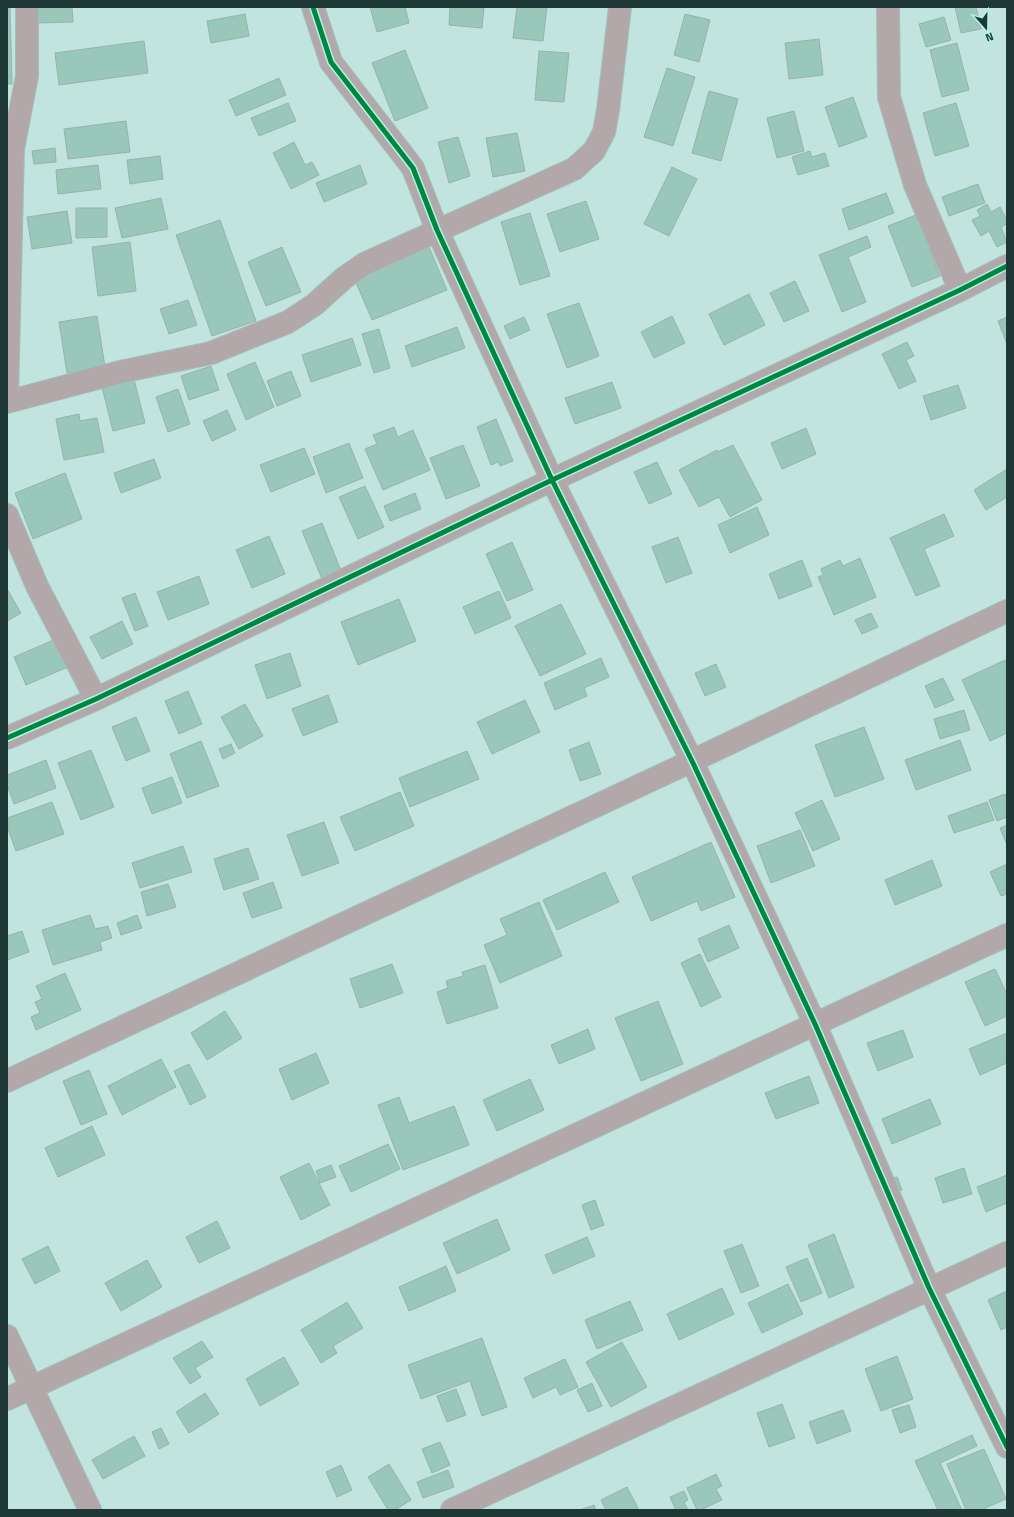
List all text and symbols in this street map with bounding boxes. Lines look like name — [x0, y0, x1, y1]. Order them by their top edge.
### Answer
north arrow — [966, 8, 1006, 48]
text: N — [983, 29, 996, 46]

